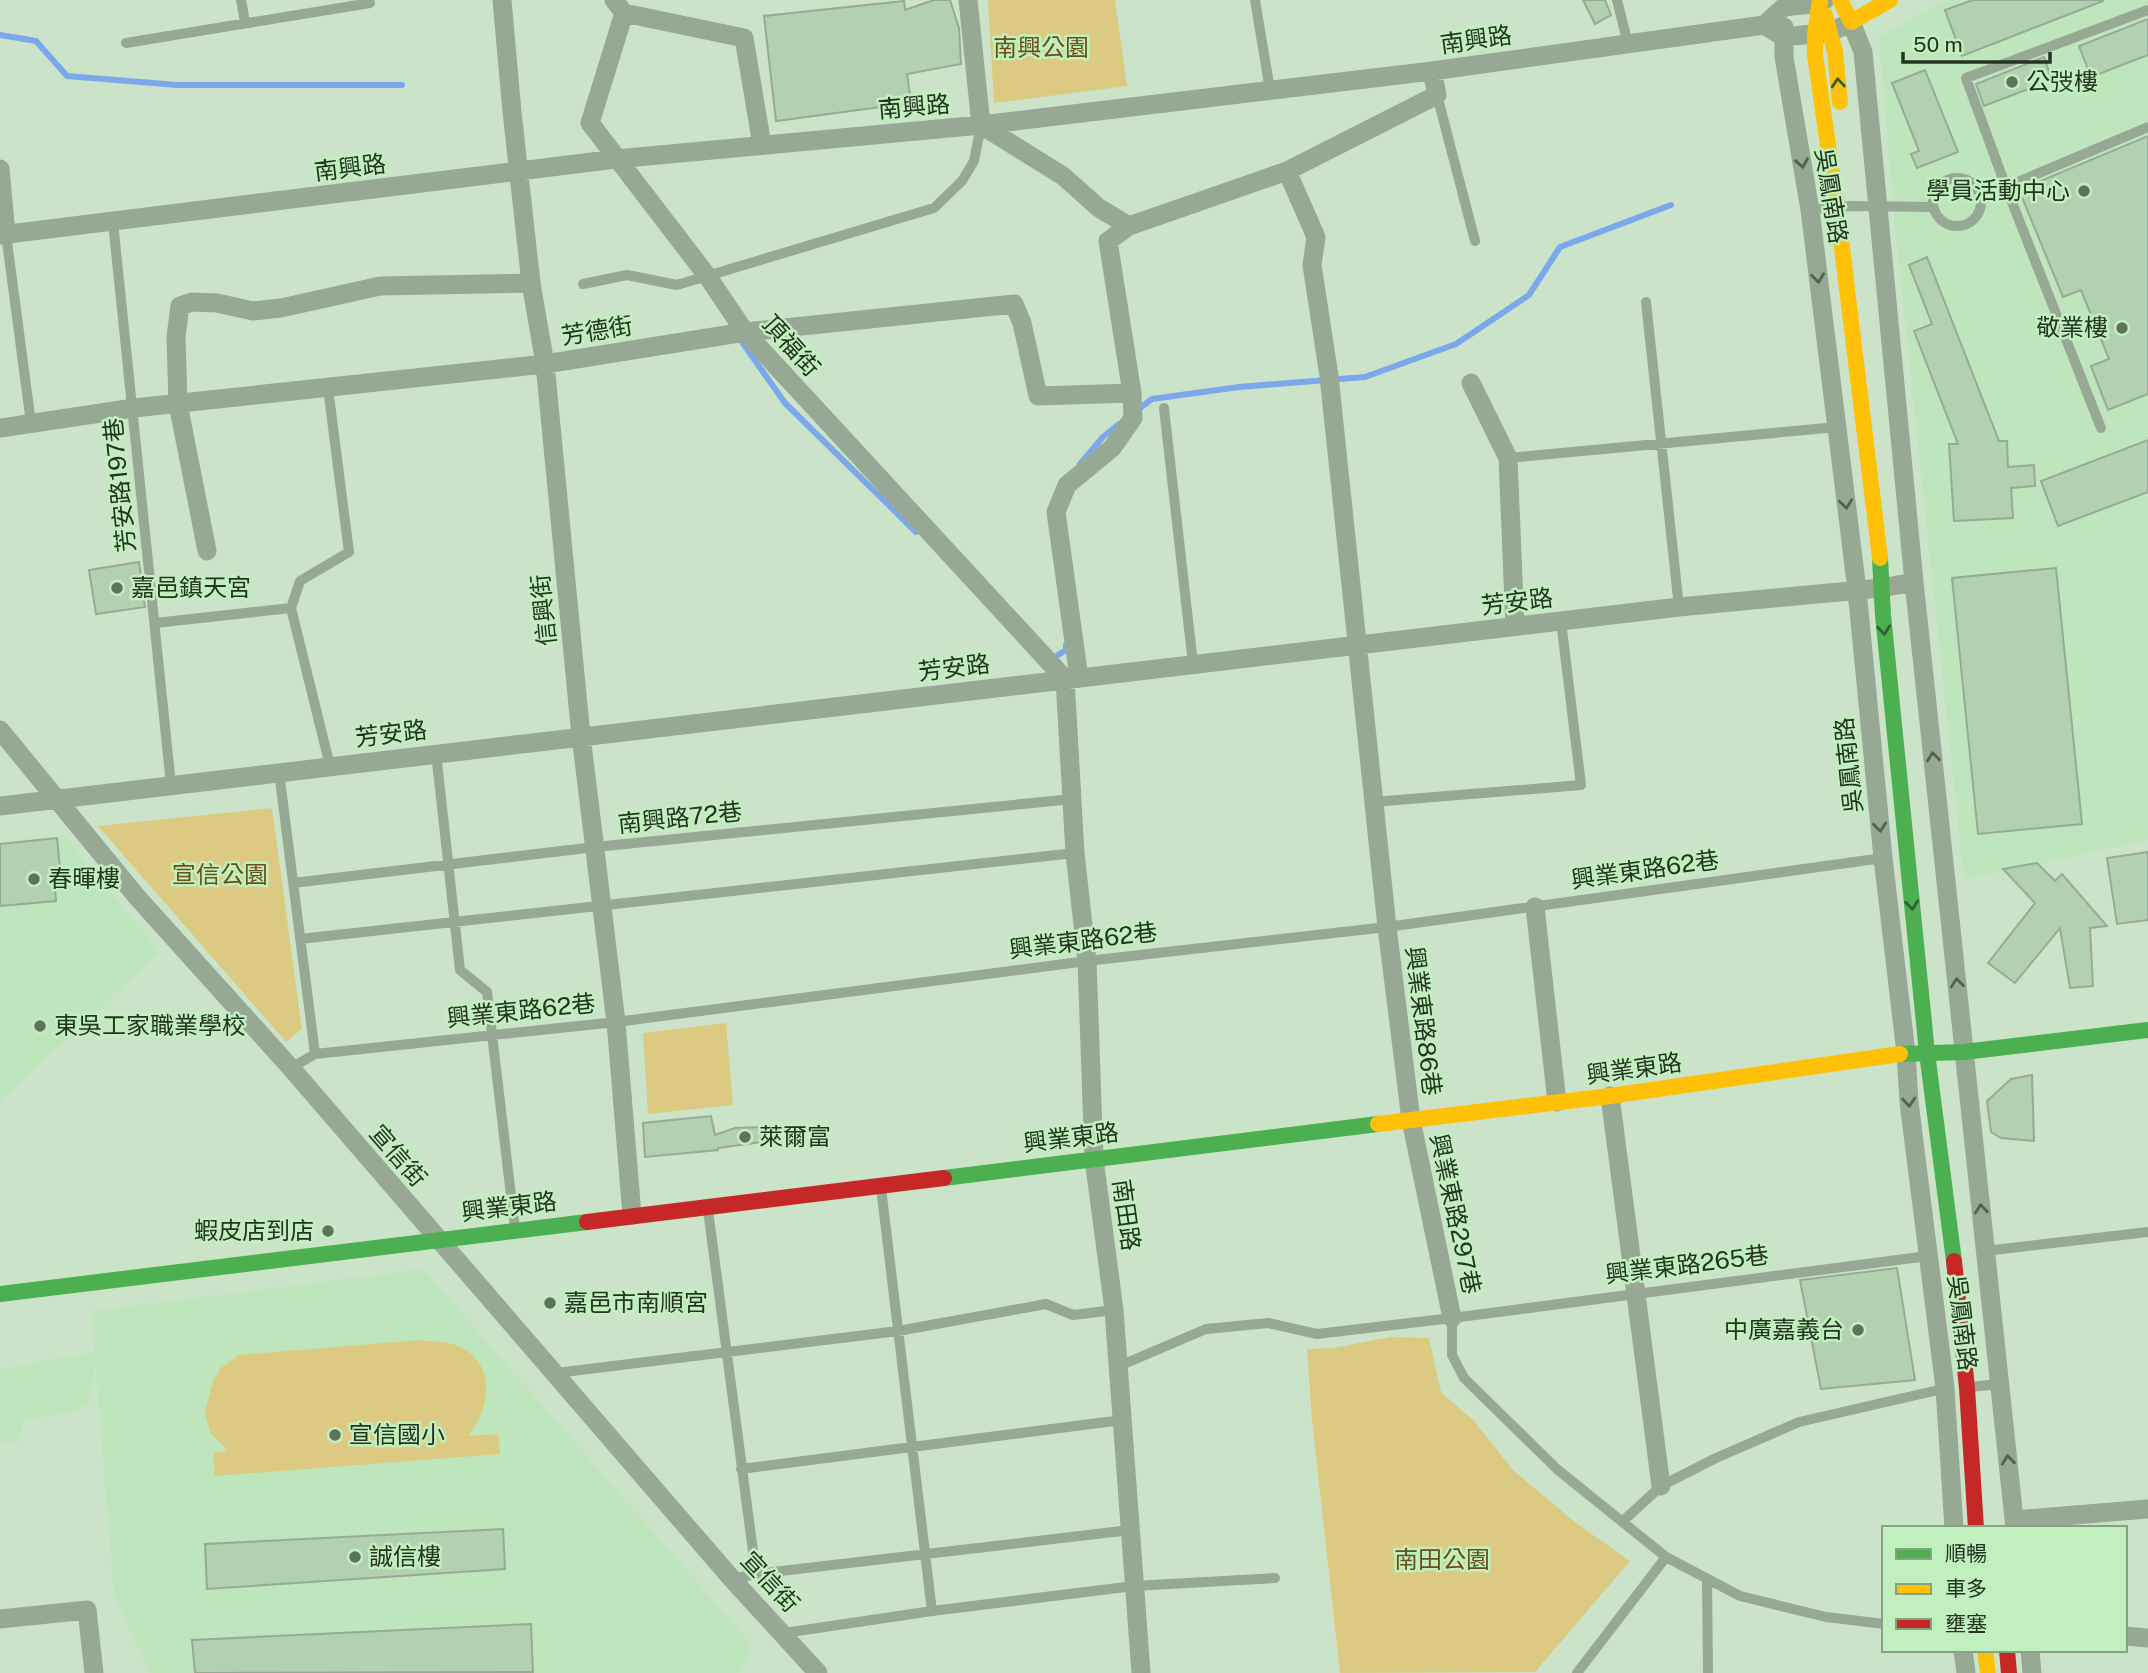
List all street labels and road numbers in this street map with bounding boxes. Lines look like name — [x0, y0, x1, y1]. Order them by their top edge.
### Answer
street label: 南興路 — [1438, 20, 1513, 58]
street label: 南興路 — [877, 89, 951, 123]
street label: 吳鳳南路 — [1811, 146, 1853, 245]
street label: 南興路 — [312, 149, 387, 185]
street label: 頂福街 — [757, 309, 826, 381]
street label: 芳德街 — [559, 311, 635, 349]
street label: 芳安路197巷 — [98, 417, 140, 554]
street label: 信興街 — [525, 573, 561, 647]
street label: 芳安路 — [1479, 583, 1554, 619]
street label: 芳安路 — [916, 649, 991, 685]
street label: 芳安路 — [353, 715, 428, 751]
street label: 吳鳳南路 — [1829, 716, 1867, 814]
street label: 南興路72巷 — [616, 797, 743, 837]
street label: 興業東路62巷 — [1569, 845, 1721, 893]
street label: 興業東路62巷 — [1007, 917, 1159, 963]
street label: 興業東路86巷 — [1401, 945, 1447, 1097]
street label: 興業東路62巷 — [445, 988, 597, 1032]
street label: 興業東路 — [1584, 1047, 1683, 1089]
street label: 興業東路 — [1022, 1117, 1120, 1157]
street label: 宣信街 — [365, 1119, 433, 1192]
street label: 興業東路297巷 — [1425, 1131, 1487, 1297]
street label: 南田路 — [1108, 1177, 1146, 1252]
street label: 興業東路 — [460, 1186, 558, 1226]
street label: 興業東路265巷 — [1603, 1240, 1770, 1288]
street label: 吳鳳南路 — [1943, 1274, 1983, 1372]
street label: 宣信街 — [736, 1545, 806, 1617]

